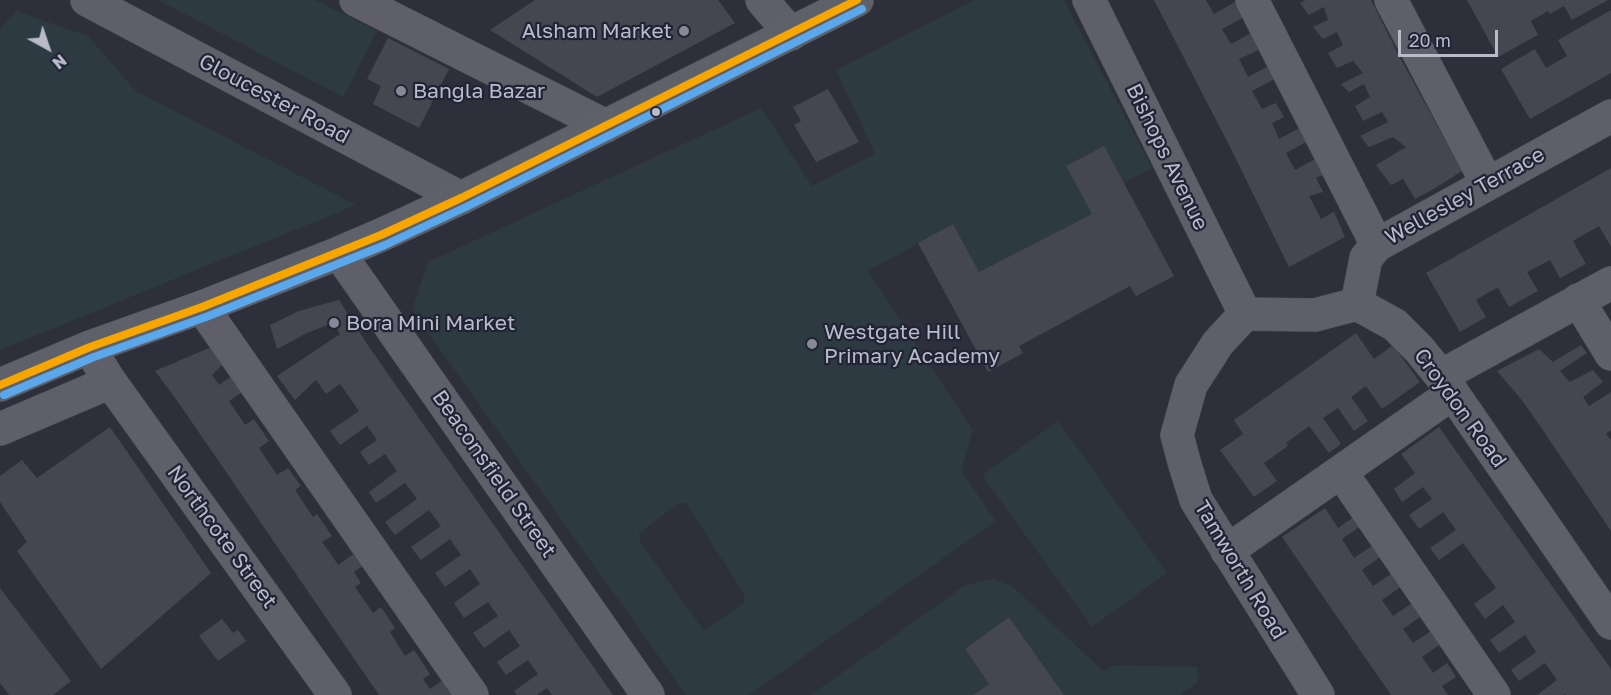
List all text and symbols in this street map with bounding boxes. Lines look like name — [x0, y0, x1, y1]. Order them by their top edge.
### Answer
north arrow — [18, 18, 78, 78]
place label: Alsham Market — [522, 18, 672, 44]
scale bar — [1401, 18, 1502, 56]
marker: Alsham Market — [677, 24, 691, 38]
text: 20 m — [1409, 29, 1451, 51]
street label: Gloucester Road — [194, 49, 354, 149]
text: N — [48, 50, 71, 73]
place label: Bangla Bazar — [413, 78, 545, 104]
street label: Bishops Avenue — [1121, 80, 1213, 234]
marker: Bangla Bazar — [394, 84, 408, 98]
unlabelled marker — [650, 106, 662, 118]
street label: Wellesley Terrace — [1381, 142, 1549, 250]
place label: Bora Mini Market — [346, 310, 515, 336]
marker: Bora Mini Market — [327, 316, 341, 330]
place label: Westgate Hill Primary Academy — [824, 319, 1000, 369]
marker: Westgate Hill Primary Academy — [805, 337, 819, 351]
street label: Croydon Road — [1408, 344, 1512, 472]
street label: Beaconsfield Street — [427, 385, 561, 563]
street label: Northcote Street — [162, 461, 282, 613]
street label: Tamworth Road — [1189, 496, 1291, 644]

